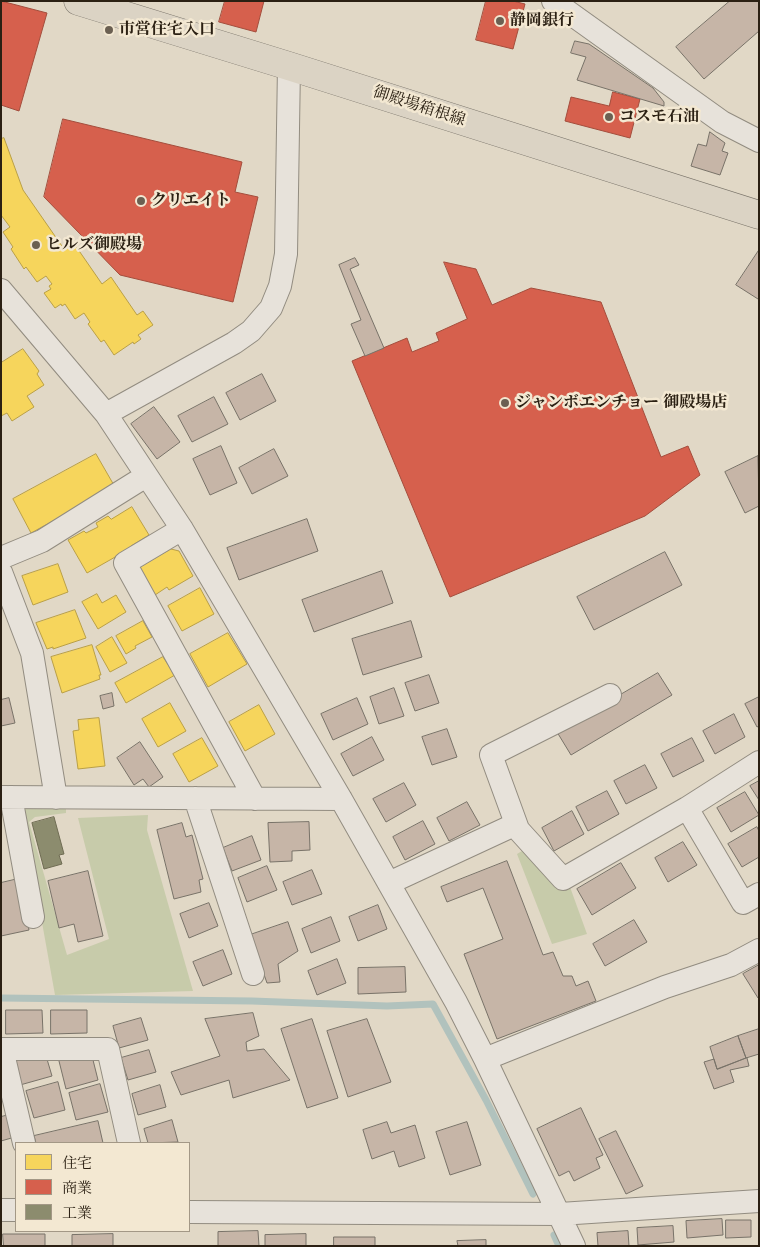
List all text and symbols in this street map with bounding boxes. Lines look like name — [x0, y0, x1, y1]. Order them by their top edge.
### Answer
place label: 静岡銀行 — [510, 11, 574, 31]
marker: 静岡銀行 — [494, 15, 506, 27]
place label: 市営住宅入口 — [119, 20, 215, 40]
marker: 市営住宅入口 — [103, 24, 115, 36]
street label: 御殿場箱根線 — [370, 83, 468, 131]
place label: コスモ石油 — [619, 107, 699, 127]
marker: コスモ石油 — [603, 111, 615, 123]
place label: クリエイト — [151, 191, 231, 211]
marker: クリエイト — [135, 195, 147, 207]
place label: ヒルズ御殿場 — [46, 235, 142, 255]
marker: ヒルズ御殿場 — [30, 239, 42, 251]
place label: ジャンボエンチョー 御殿場店 — [515, 393, 727, 413]
marker: ジャンボエンチョー 御殿場店 — [499, 397, 511, 409]
legend — [15, 1142, 190, 1232]
text: 住宅 — [62, 1153, 92, 1173]
text: 商業 — [62, 1178, 92, 1198]
text: 工業 — [62, 1203, 92, 1223]

